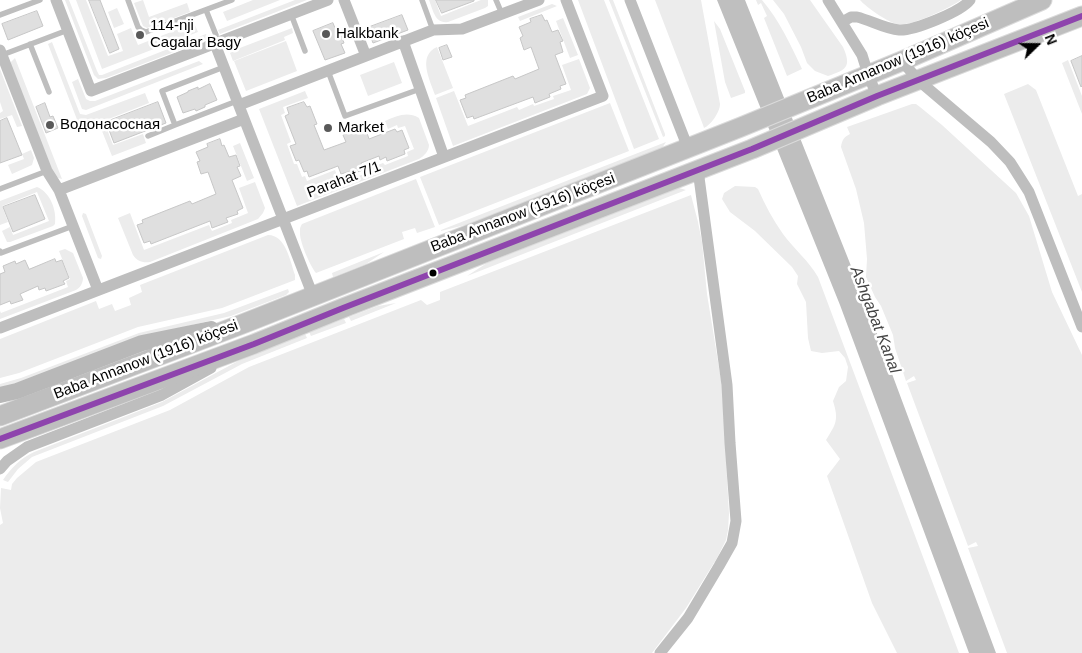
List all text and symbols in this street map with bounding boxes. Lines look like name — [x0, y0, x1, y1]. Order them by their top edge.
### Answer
street label: Baba Annanow (1916) köçesi — [804, 14, 992, 108]
place label: 114-nji Cagalar Bagy — [150, 17, 241, 52]
north arrow — [1012, 20, 1062, 70]
place label: Halkbank — [336, 25, 399, 43]
marker: Halkbank — [320, 28, 332, 40]
marker: 114-nji Cagalar Bagy — [134, 29, 146, 41]
text: N — [1042, 32, 1060, 47]
place label: Водонасосная — [60, 116, 160, 134]
marker: Водонасосная — [44, 119, 56, 131]
place label: Market — [338, 119, 384, 137]
marker: Market — [322, 122, 334, 134]
street label: Parahat 7/1 — [305, 158, 383, 202]
street label: Baba Annanow (1916) köçesi — [428, 169, 618, 257]
water label: Ashgabat Kanal — [846, 264, 904, 376]
unlabelled marker — [428, 268, 438, 278]
street label: Baba Annanow (1916) köçesi — [51, 316, 241, 404]

